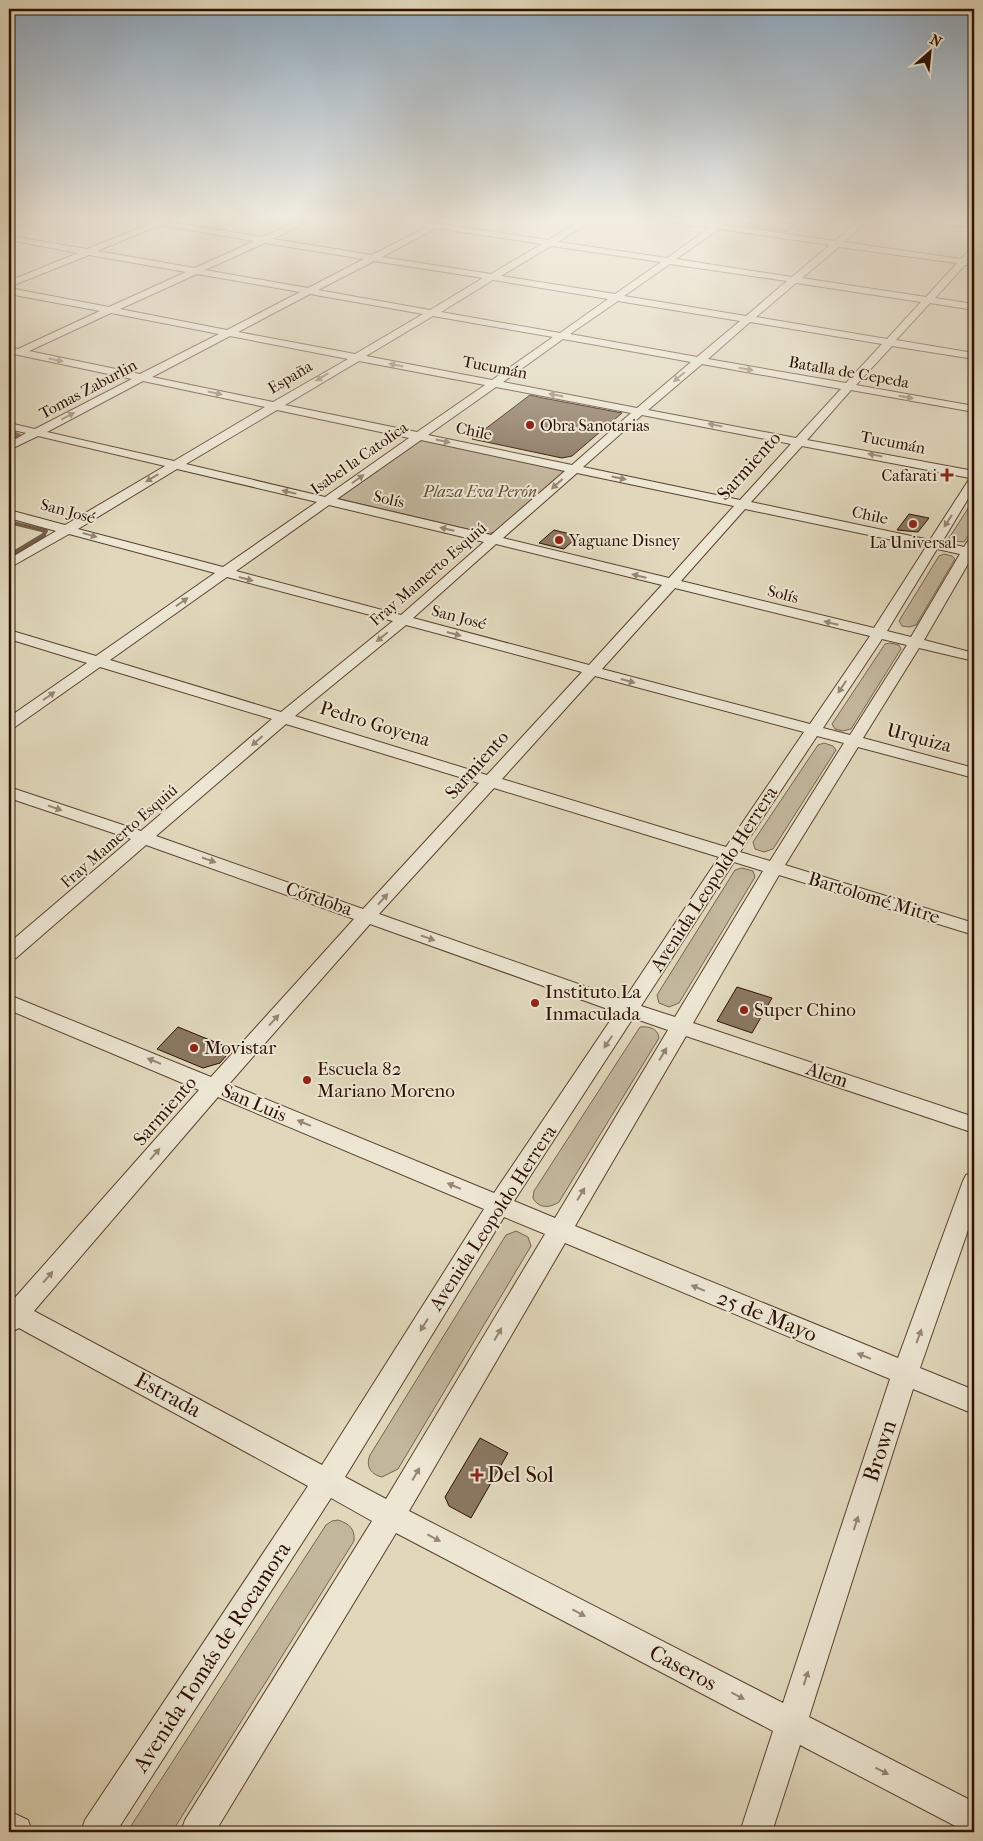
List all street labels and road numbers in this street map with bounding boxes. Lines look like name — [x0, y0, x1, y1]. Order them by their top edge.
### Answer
street label: Tucumán — [461, 351, 530, 383]
street label: Batalla de Cepeda — [787, 352, 911, 392]
street label: Tomas Zaburlin — [36, 355, 141, 423]
street label: España — [264, 356, 316, 398]
street label: Isabel la Catolica — [307, 417, 412, 499]
street label: Chile — [454, 418, 494, 444]
street label: Tucumán — [859, 426, 928, 458]
street label: Sarmiento — [712, 427, 786, 505]
street label: Solís — [372, 486, 406, 512]
street label: San José — [38, 495, 98, 527]
street label: Chile — [850, 502, 890, 528]
street label: Fray Mamerto Esquiú — [366, 518, 490, 630]
street label: Solís — [766, 581, 801, 607]
street label: San José — [429, 601, 489, 633]
street label: Pedro Goyena — [317, 697, 433, 751]
street label: Urquiza — [884, 719, 954, 757]
street label: Sarmiento — [440, 726, 514, 804]
street label: Fray Mamerto Esquiú — [57, 780, 181, 892]
street label: Avenida Leopoldo Herrera — [645, 782, 782, 977]
street label: Bartolomé Mitre — [806, 868, 942, 928]
street label: Córdoba — [283, 877, 355, 921]
street label: Alem — [802, 1057, 851, 1092]
street label: Sarmiento — [129, 1072, 201, 1150]
street label: San Luis — [218, 1079, 290, 1127]
street label: Avenida Leopoldo Herrera — [424, 1121, 561, 1316]
street label: 25 de Mayo — [713, 1284, 821, 1348]
street label: Estrada — [131, 1367, 206, 1424]
street label: Brown — [858, 1417, 902, 1485]
street label: Avenida Tomás de Rocamora — [127, 1536, 297, 1778]
street label: Caseros — [645, 1640, 721, 1696]

